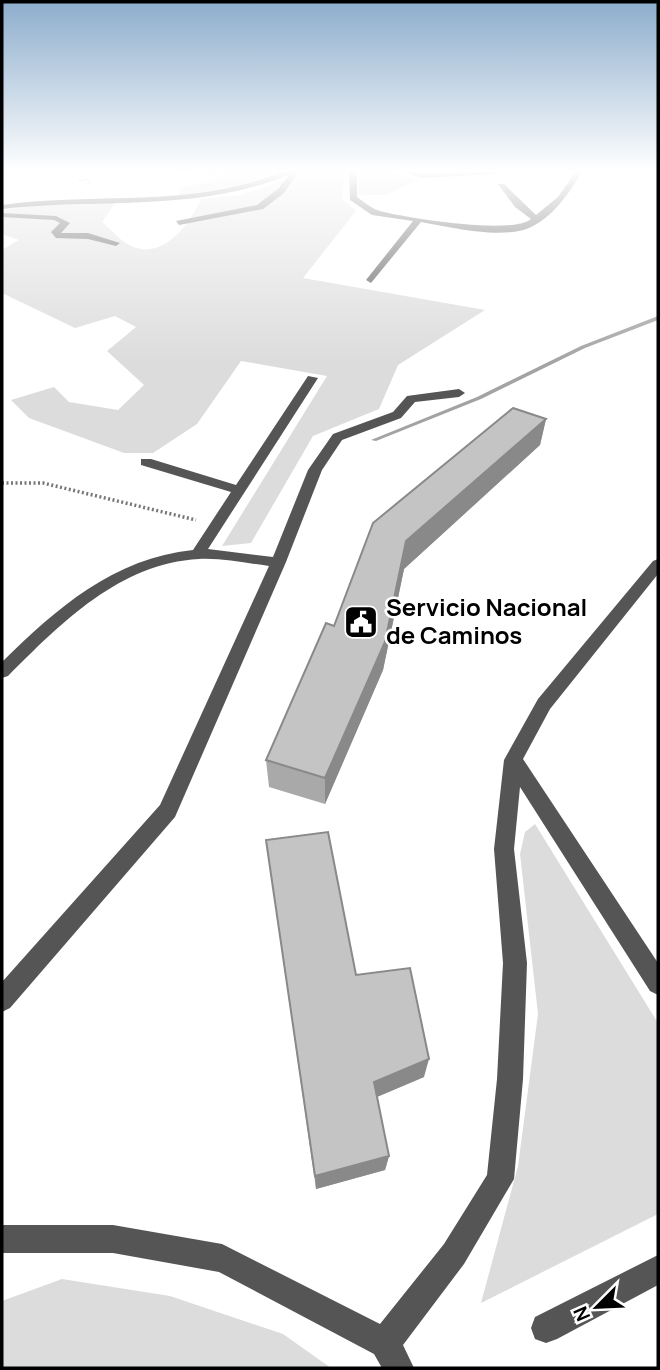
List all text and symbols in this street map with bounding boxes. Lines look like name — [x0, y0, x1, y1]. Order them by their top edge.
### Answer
place label: Servicio Nacional de Caminos — [386, 590, 587, 651]
public building icon: Servicio Nacional de Caminos — [342, 603, 380, 641]
north arrow — [562, 1272, 632, 1342]
text: N — [567, 1302, 596, 1325]

